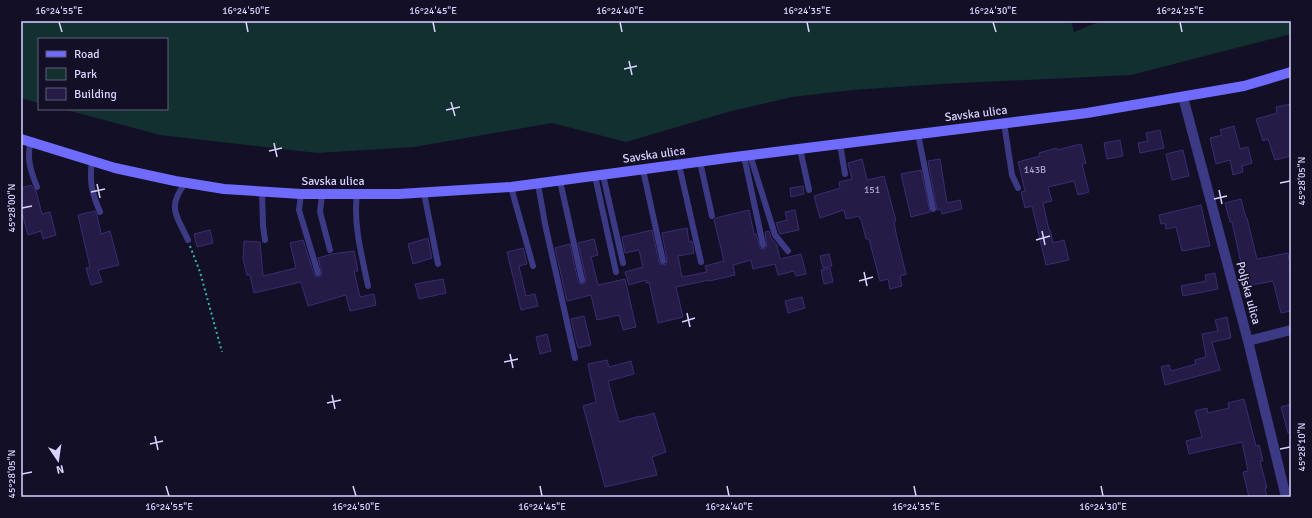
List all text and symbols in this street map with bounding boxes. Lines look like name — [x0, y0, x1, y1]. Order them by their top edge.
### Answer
text: 16°24'55"E — [35, 5, 83, 17]
text: 16°24'50"E — [222, 5, 270, 17]
text: 16°24'45"E — [409, 5, 457, 17]
text: 16°24'40"E — [596, 5, 644, 17]
text: 16°24'35"E — [783, 5, 831, 17]
text: 16°24'30"E — [969, 5, 1017, 17]
text: 16°24'25"E — [1156, 5, 1204, 17]
legend — [38, 38, 168, 110]
text: Road — [74, 47, 100, 62]
text: Park — [74, 67, 97, 82]
text: Building — [74, 87, 117, 102]
street label: Savska ulica — [944, 103, 1008, 125]
street label: Savska ulica — [622, 143, 686, 167]
text: 45°28'05"N — [1296, 157, 1308, 205]
house number: 143B — [1024, 164, 1046, 176]
street label: Savska ulica — [301, 174, 365, 189]
text: 45°28'00"N — [6, 184, 18, 232]
house number: 151 — [864, 184, 880, 196]
street label: Poljska ulica — [1232, 260, 1264, 326]
text: 45°28'10"N — [1296, 423, 1308, 471]
north arrow — [38, 440, 78, 480]
text: 45°28'05"N — [6, 450, 18, 498]
text: N — [55, 462, 65, 476]
text: 16°24'55"E — [145, 501, 193, 513]
text: 16°24'50"E — [332, 501, 380, 513]
text: 16°24'45"E — [518, 501, 566, 513]
text: 16°24'40"E — [705, 501, 753, 513]
text: 16°24'35"E — [892, 501, 940, 513]
text: 16°24'30"E — [1079, 501, 1127, 513]

